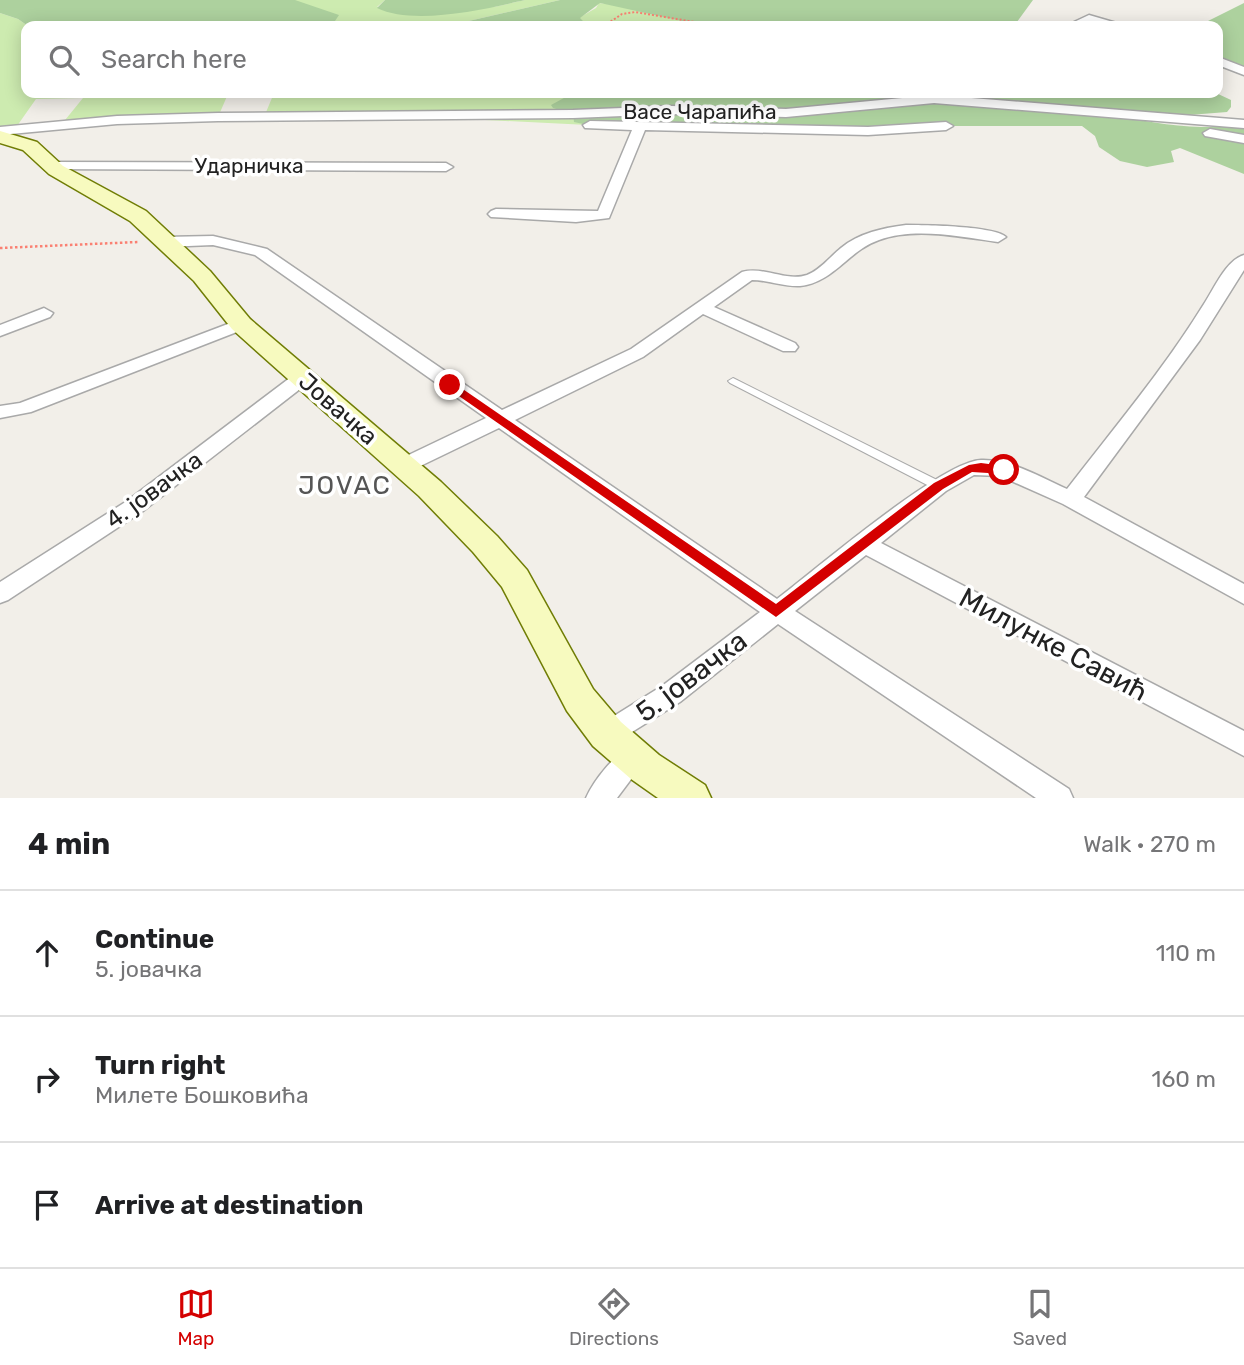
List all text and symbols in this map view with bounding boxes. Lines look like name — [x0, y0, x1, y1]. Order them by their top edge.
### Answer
search box — [21, 21, 1223, 98]
icon: search — [45, 41, 83, 79]
text: Search here — [101, 44, 247, 75]
street label: Васе Чарапића — [623, 99, 777, 124]
street label: Ударничка — [194, 153, 304, 178]
street label: Јовачка — [293, 367, 383, 451]
route end — [434, 369, 465, 400]
street label: 4. јовачка — [100, 446, 208, 534]
route start — [988, 454, 1019, 485]
district label: JOVAC — [298, 470, 392, 501]
street label: Милунке Савић — [954, 581, 1154, 708]
street label: 5. јовачка — [629, 624, 753, 729]
text: 4 min — [28, 826, 110, 862]
text: Walk · 270 m — [1083, 830, 1216, 858]
text: Continue — [95, 924, 214, 955]
icon: ahead — [28, 934, 66, 972]
text: 110 m — [1156, 939, 1216, 967]
text: 5. јовачка — [95, 955, 202, 983]
text: Turn right — [95, 1050, 225, 1081]
icon: right — [28, 1060, 66, 1098]
text: 160 m — [1152, 1065, 1216, 1093]
text: Милете Бошковића — [95, 1081, 309, 1109]
icon: arrive — [28, 1186, 66, 1224]
text: Arrive at destination — [95, 1190, 363, 1221]
tab: Map — [177, 1285, 215, 1350]
tab: Directions — [569, 1285, 659, 1350]
tab: Saved — [1013, 1285, 1067, 1350]

